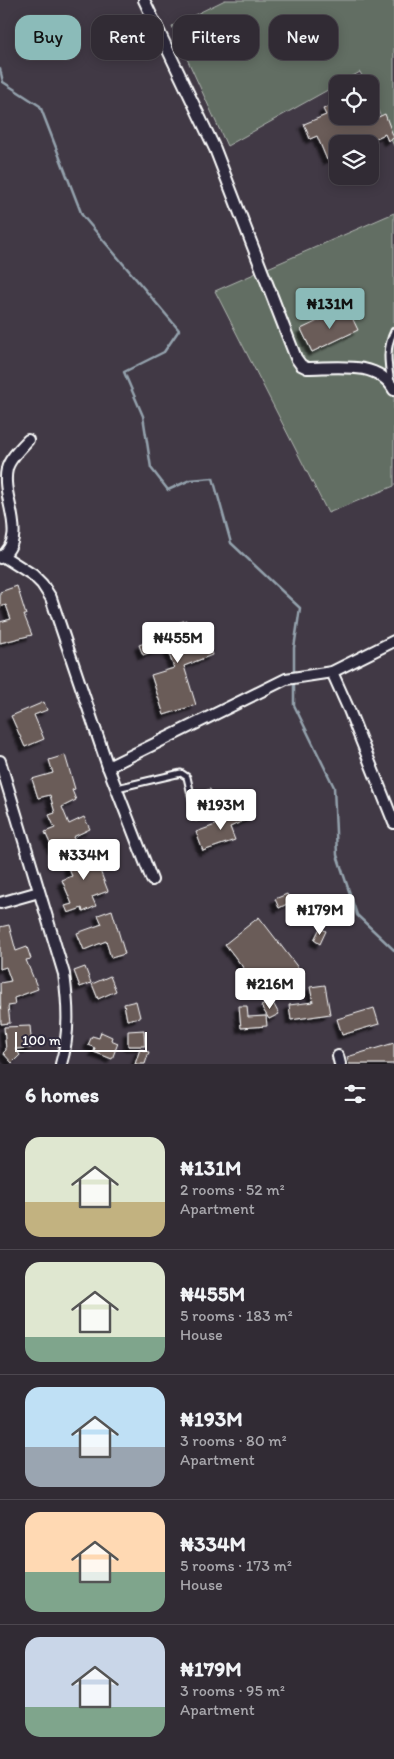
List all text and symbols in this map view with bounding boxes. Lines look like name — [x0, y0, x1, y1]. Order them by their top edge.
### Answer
chip: Buy — [15, 15, 81, 60]
chip: Rent — [91, 15, 163, 60]
chip: Filters — [173, 15, 259, 60]
chip: New — [269, 15, 338, 60]
map controls — [329, 75, 379, 185]
button: locate — [329, 75, 379, 125]
button: layers — [329, 135, 379, 185]
pin: ₦131M — [295, 288, 365, 330]
text: ₦131M — [307, 294, 353, 313]
pin: ₦455M — [143, 622, 213, 664]
text: ₦455M — [153, 628, 203, 647]
pin: ₦193M — [186, 788, 256, 831]
text: ₦193M — [197, 795, 245, 814]
pin: ₦334M — [49, 838, 119, 881]
text: ₦334M — [59, 845, 109, 864]
pin: ₦179M — [285, 894, 355, 936]
text: ₦179M — [297, 900, 343, 919]
pin: ₦216M — [235, 968, 305, 1010]
text: ₦216M — [246, 974, 294, 993]
scale bar — [15, 1029, 148, 1052]
text: 100 m — [22, 1032, 61, 1049]
icon: filters — [341, 1080, 369, 1108]
text: 6 homes — [25, 1082, 99, 1107]
text: ₦131M — [180, 1155, 241, 1180]
icon: home — [65, 1157, 125, 1217]
text: 2 rooms · 52 m² — [180, 1180, 285, 1199]
text: Apartment — [180, 1199, 255, 1218]
text: ₦455M — [180, 1281, 245, 1306]
icon: home — [65, 1282, 125, 1342]
text: 5 rooms · 183 m² — [180, 1306, 293, 1325]
text: House — [180, 1325, 223, 1344]
text: ₦193M — [180, 1406, 243, 1431]
icon: home — [65, 1407, 125, 1467]
text: 3 rooms · 80 m² — [180, 1431, 287, 1450]
text: Apartment — [180, 1450, 255, 1469]
text: ₦334M — [180, 1531, 246, 1556]
icon: home — [65, 1532, 125, 1592]
text: 5 rooms · 173 m² — [180, 1556, 292, 1575]
text: House — [180, 1575, 223, 1594]
text: ₦179M — [180, 1656, 242, 1681]
icon: home — [65, 1657, 125, 1717]
text: 3 rooms · 95 m² — [180, 1681, 285, 1700]
text: Apartment — [180, 1700, 255, 1719]

